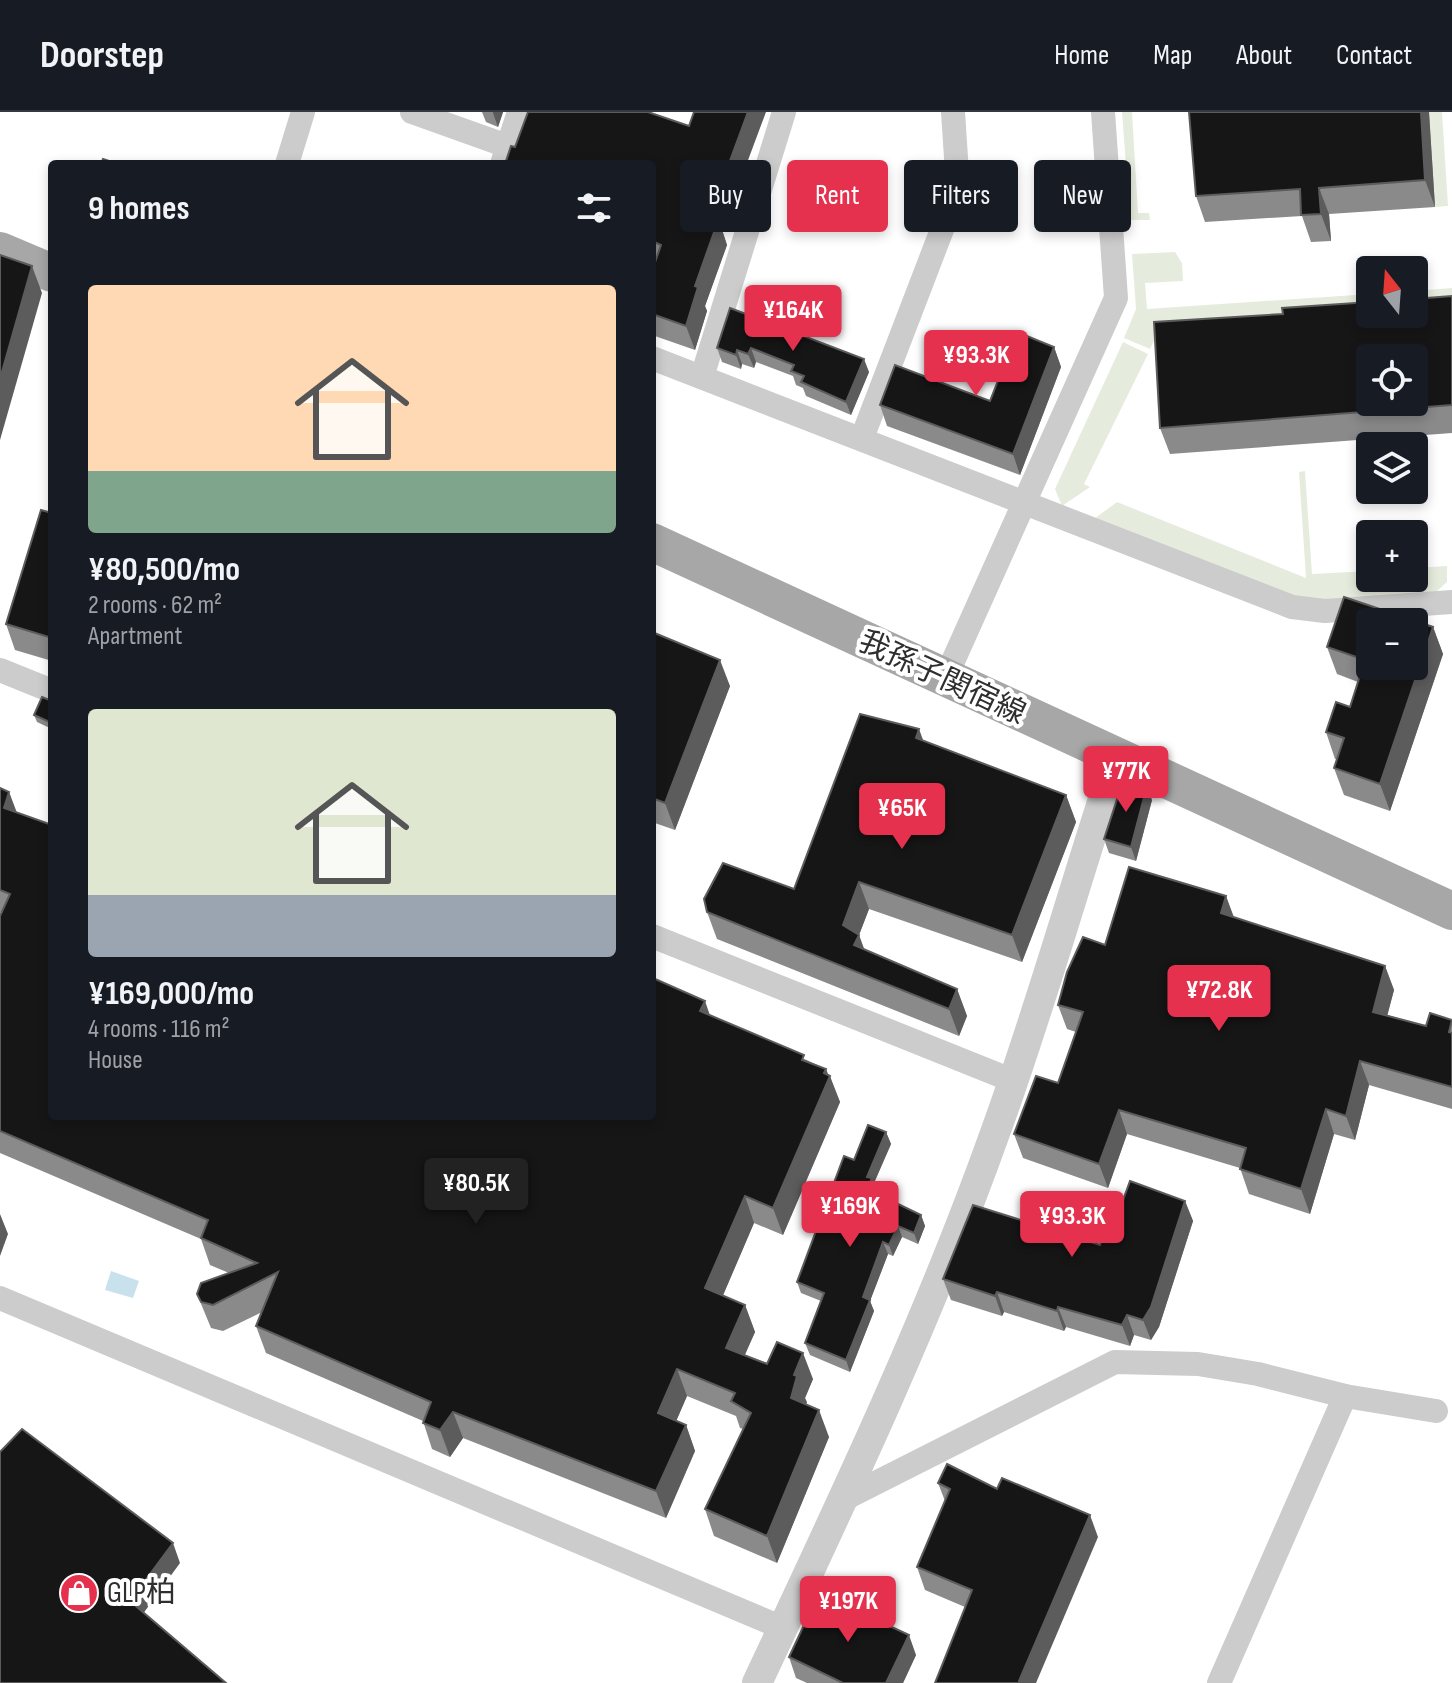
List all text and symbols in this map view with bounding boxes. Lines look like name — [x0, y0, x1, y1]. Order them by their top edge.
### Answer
text: Doorstep — [40, 33, 164, 78]
text: Home — [1054, 39, 1109, 72]
text: Map — [1153, 39, 1192, 72]
text: About — [1236, 39, 1292, 72]
text: Contact — [1336, 39, 1412, 72]
chip: Buy — [680, 160, 771, 232]
chip: Rent — [787, 160, 888, 232]
chip: Filters — [904, 160, 1018, 232]
chip: New — [1034, 160, 1131, 232]
icon: filters — [572, 186, 616, 230]
text: 9 homes — [88, 188, 189, 229]
north arrow — [1356, 256, 1428, 328]
map controls — [1356, 256, 1428, 680]
pin: ¥164K — [737, 285, 849, 353]
text: ¥164K — [763, 295, 823, 326]
pin: ¥93.3K — [911, 330, 1041, 398]
icon: home — [280, 337, 424, 481]
text: ¥93.3K — [942, 340, 1010, 371]
button: locate — [1356, 344, 1428, 416]
button: layers — [1356, 432, 1428, 504]
button: + — [1356, 520, 1428, 592]
text: ¥80,500/mo — [88, 549, 240, 590]
text: 2 rooms · 62 m² — [88, 590, 222, 621]
button: − — [1356, 608, 1428, 680]
text: Apartment — [88, 621, 182, 652]
street label: 我孫子関宿線 — [853, 624, 1031, 732]
pin: ¥77K — [1079, 746, 1173, 814]
text: ¥77K — [1101, 756, 1151, 787]
icon: home — [280, 761, 424, 905]
pin: ¥65K — [855, 783, 949, 851]
text: ¥65K — [877, 793, 927, 824]
pin: ¥72.8K — [1154, 965, 1284, 1033]
text: ¥169,000/mo — [88, 973, 254, 1014]
text: ¥72.8K — [1185, 975, 1253, 1006]
text: 4 rooms · 116 m² — [88, 1014, 230, 1045]
text: House — [88, 1045, 143, 1076]
pin: ¥80.5K — [411, 1158, 541, 1226]
text: ¥80.5K — [442, 1168, 510, 1199]
pin: ¥169K — [794, 1181, 906, 1249]
text: ¥169K — [820, 1191, 880, 1222]
pin: ¥93.3K — [1007, 1191, 1137, 1259]
text: ¥93.3K — [1038, 1201, 1106, 1232]
shop icon: GLP柏 — [58, 1572, 100, 1614]
place label: GLP柏 — [107, 1575, 176, 1611]
pin: ¥197K — [792, 1576, 904, 1644]
text: ¥197K — [818, 1586, 878, 1617]

